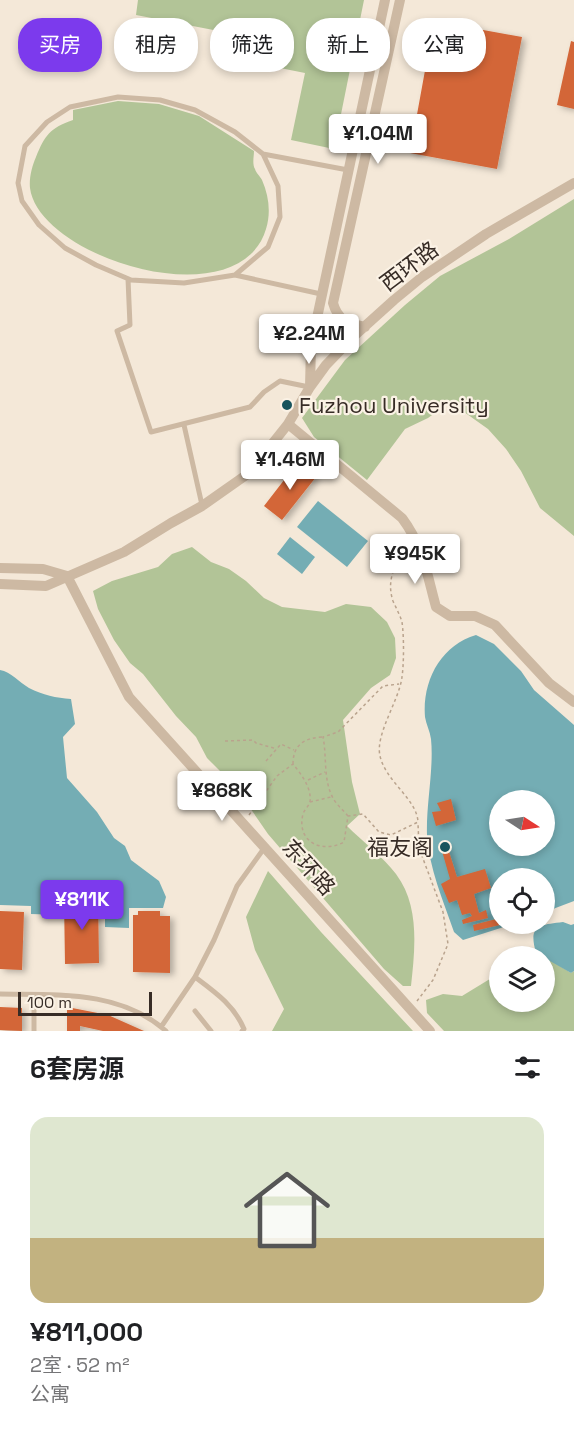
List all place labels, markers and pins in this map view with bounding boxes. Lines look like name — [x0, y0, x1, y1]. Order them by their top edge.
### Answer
pin: ¥1.04M — [329, 114, 427, 165]
pin: ¥2.24M — [260, 314, 358, 365]
place label: Fuzhou University — [299, 391, 489, 419]
marker: Fuzhou University — [280, 398, 294, 412]
pin: ¥1.46M — [241, 440, 339, 491]
pin: ¥945K — [373, 534, 457, 585]
pin: ¥868K — [180, 771, 264, 822]
place label: 福友阁 — [367, 833, 433, 861]
marker: 福友阁 — [438, 840, 452, 854]
pin: ¥811K — [40, 880, 124, 931]

